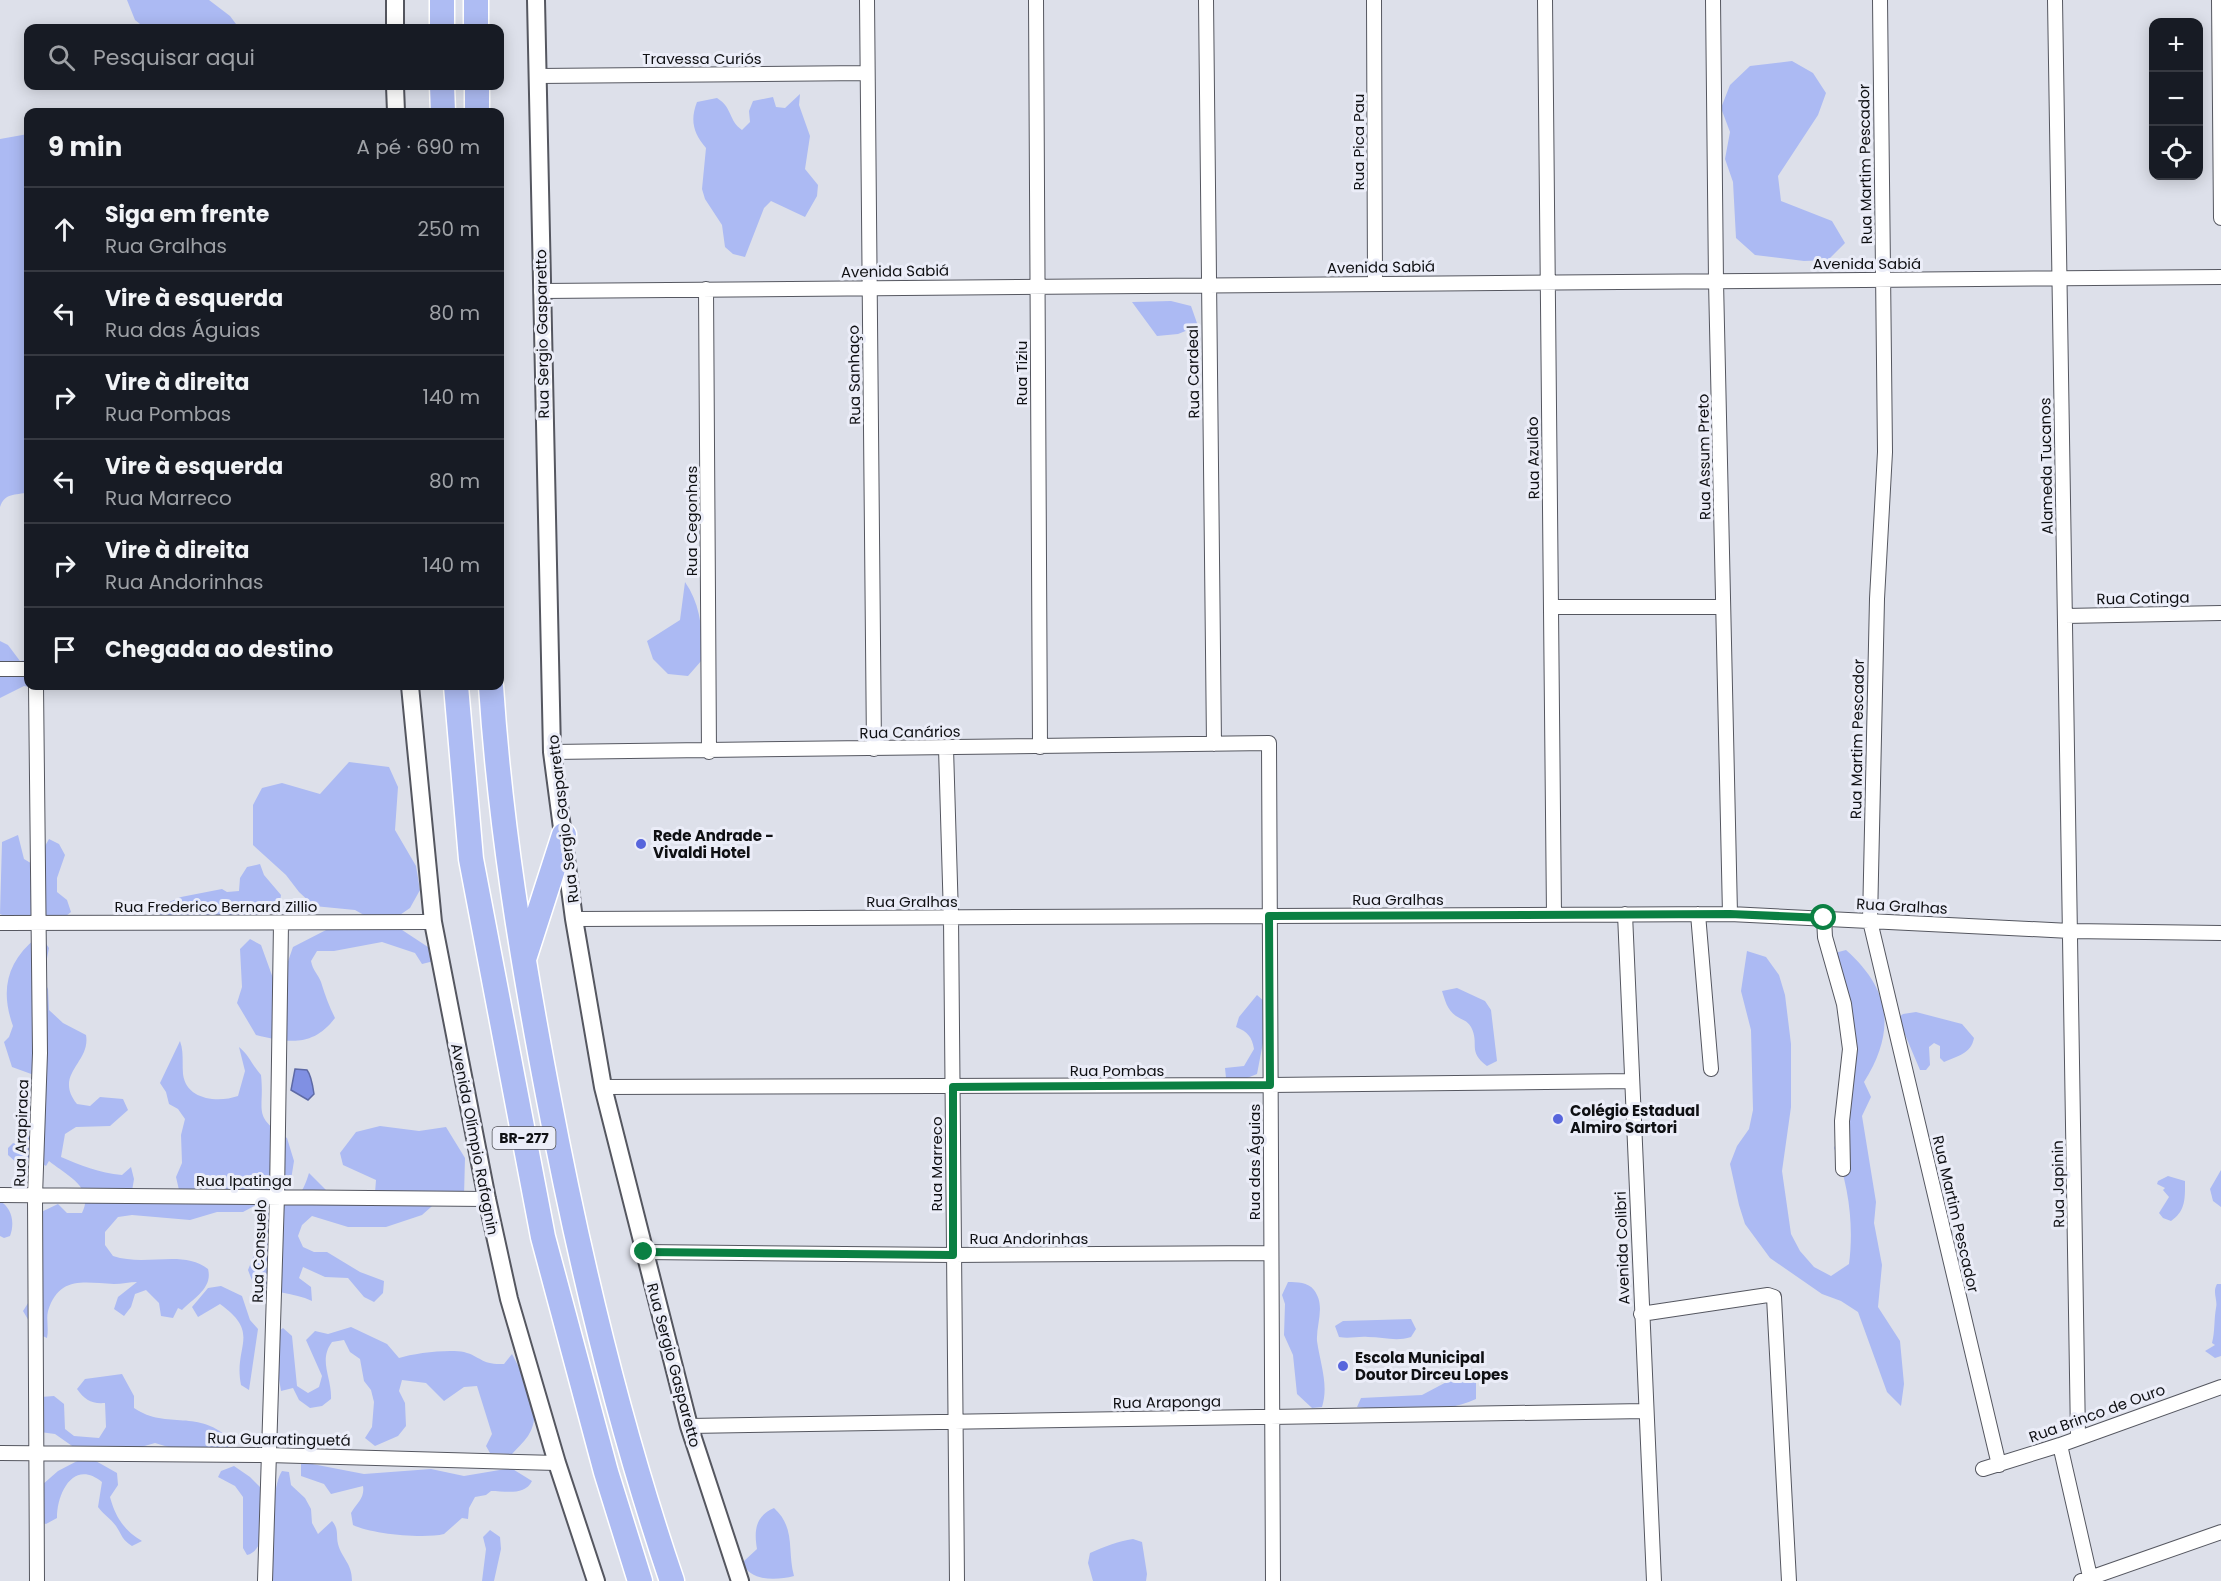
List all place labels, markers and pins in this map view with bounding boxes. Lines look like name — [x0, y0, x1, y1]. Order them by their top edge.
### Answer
place label: Rede Andrade - Vivaldi Hotel — [653, 825, 774, 863]
marker: Rede Andrade - Vivaldi Hotel — [634, 837, 648, 851]
place label: Colégio Estadual Almiro Sartori — [1570, 1100, 1700, 1138]
marker: Colégio Estadual Almiro Sartori — [1551, 1112, 1565, 1126]
place label: Escola Municipal Doutor Dirceu Lopes — [1355, 1347, 1509, 1385]
marker: Escola Municipal Doutor Dirceu Lopes — [1336, 1359, 1350, 1373]

